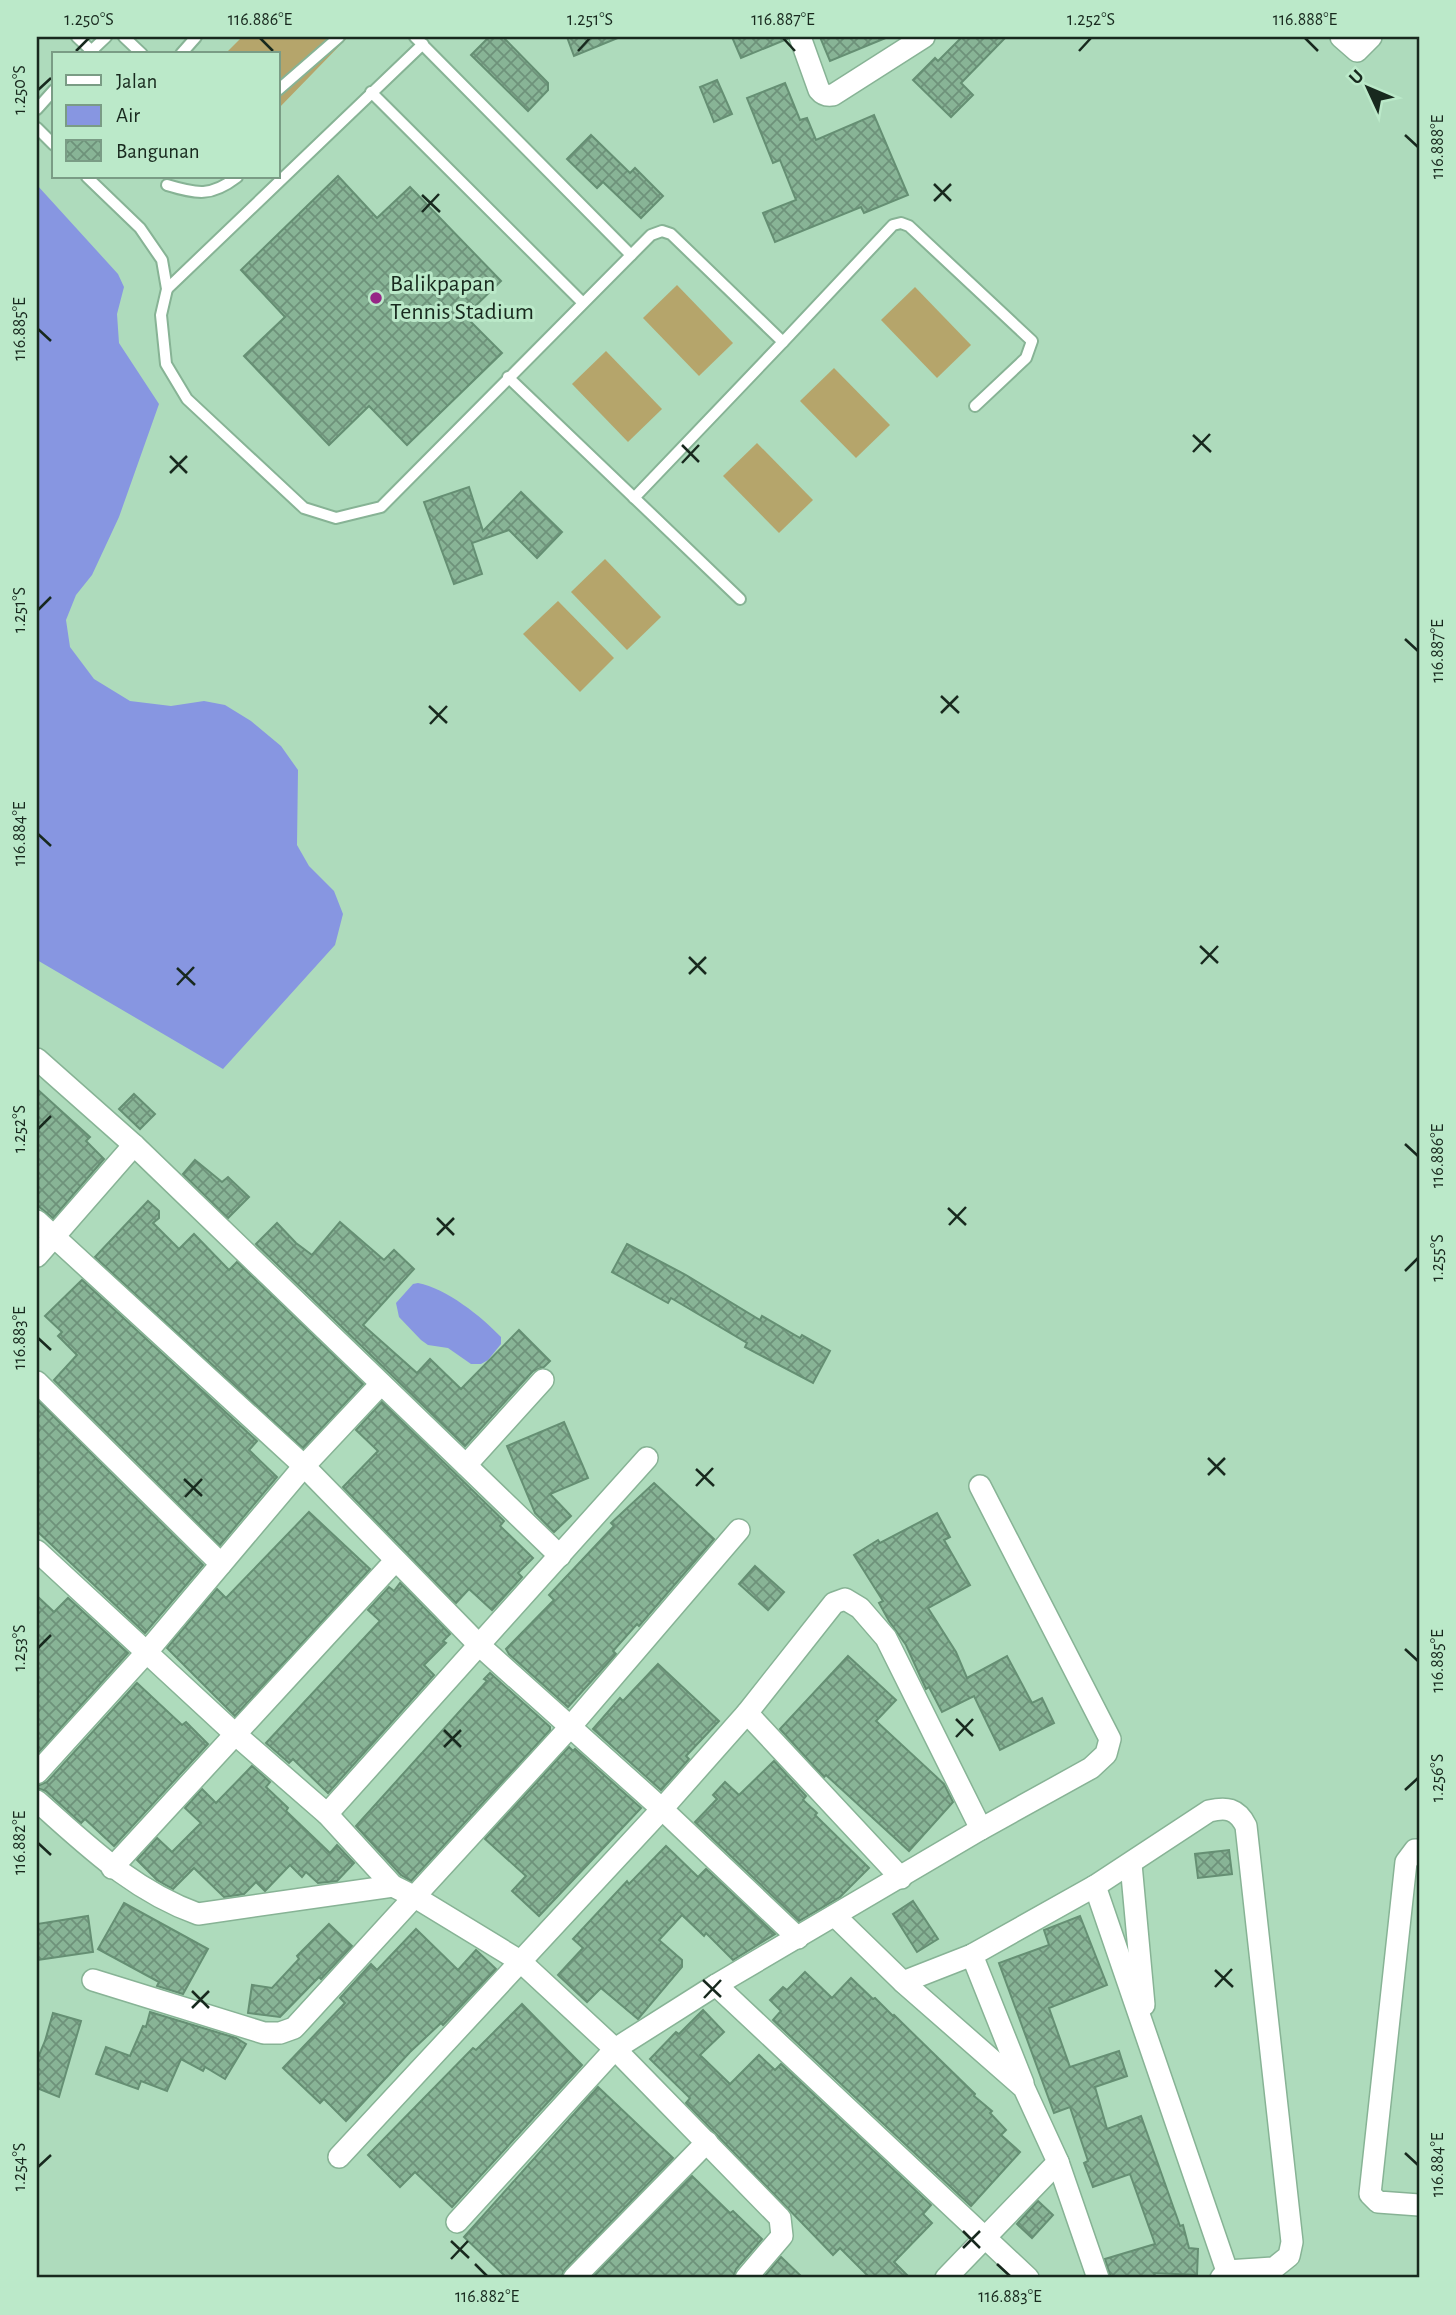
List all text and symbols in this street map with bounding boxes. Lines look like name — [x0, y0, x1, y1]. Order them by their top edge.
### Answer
text: 1.250°S — [64, 11, 114, 29]
text: 116.886°E — [228, 11, 293, 29]
text: 1.251°S — [567, 11, 613, 29]
text: 116.887°E — [751, 11, 815, 29]
text: 1.252°S — [1067, 11, 1115, 29]
text: 116.888°E — [1273, 11, 1338, 29]
legend — [52, 52, 280, 178]
north arrow — [1334, 52, 1404, 122]
text: 1.250°S — [11, 65, 29, 115]
text: U — [1346, 66, 1368, 88]
text: Jalan — [116, 71, 157, 92]
text: Air — [116, 105, 140, 126]
text: 116.888°E — [1429, 114, 1447, 179]
text: Bangunan — [116, 141, 200, 162]
place label: Balikpapan Tennis Stadium — [390, 272, 534, 324]
marker: Balikpapan Tennis Stadium — [368, 290, 384, 306]
text: 116.885°E — [11, 297, 29, 361]
text: 1.251°S — [11, 587, 29, 633]
text: 116.887°E — [1429, 619, 1447, 683]
text: 116.884°E — [11, 801, 29, 866]
text: 1.252°S — [11, 1105, 29, 1153]
text: 116.886°E — [1429, 1123, 1447, 1188]
text: 1.255°S — [1429, 1234, 1447, 1282]
text: 116.883°E — [11, 1306, 29, 1370]
text: 1.253°S — [11, 1624, 29, 1672]
text: 116.885°E — [1429, 1629, 1447, 1693]
text: 1.256°S — [1429, 1754, 1447, 1802]
text: 116.882°E — [11, 1811, 29, 1875]
text: 116.884°E — [1429, 2132, 1447, 2197]
text: 1.254°S — [11, 2143, 29, 2191]
text: 116.882°E — [455, 2288, 519, 2306]
text: 116.883°E — [978, 2288, 1042, 2306]

